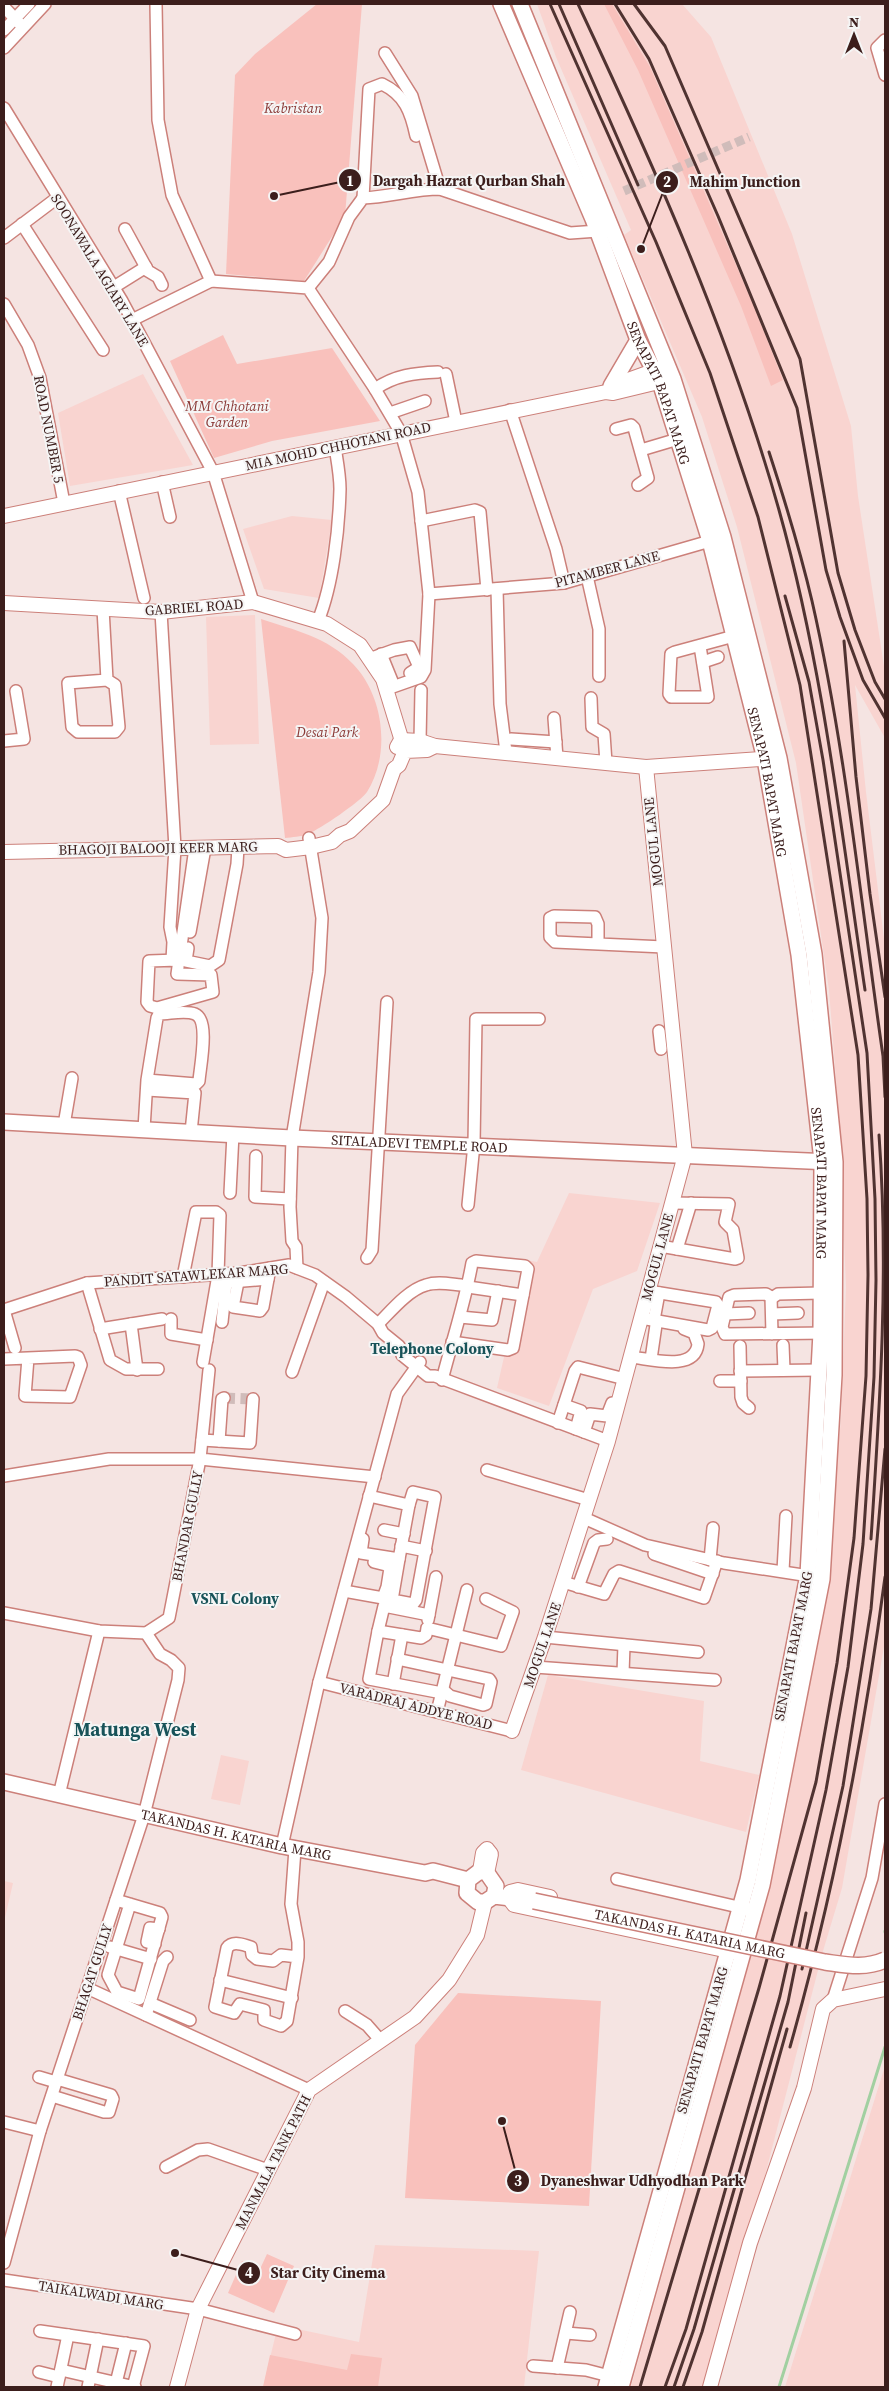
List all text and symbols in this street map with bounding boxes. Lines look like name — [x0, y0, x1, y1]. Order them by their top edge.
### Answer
north arrow — [829, 10, 879, 60]
text: N — [849, 12, 859, 32]
park label: Kabristan — [263, 98, 322, 118]
callout: Dargah Hazrat Qurban Shah — [338, 165, 576, 195]
callout: Mahim Junction — [655, 167, 811, 197]
text: 1 — [346, 170, 354, 191]
text: Dargah Hazrat Qurban Shah — [373, 170, 565, 191]
text: 2 — [663, 171, 671, 192]
text: Mahim Junction — [689, 171, 801, 192]
street label: SOONAWALA AGIARY LANE — [46, 190, 154, 350]
street label: SENAPATI BAPAT MARG — [622, 319, 695, 467]
street label: ROAD NUMBER 5 — [29, 373, 69, 485]
park label: MM Chhotani Garden — [184, 396, 270, 432]
street label: MIA MOHD CHHOTANI ROAD — [243, 417, 433, 475]
street label: PITAMBER LANE — [552, 545, 662, 593]
street label: GABRIEL ROAD — [144, 594, 244, 620]
street label: SENAPATI BAPAT MARG — [742, 705, 792, 859]
park label: Desai Park — [295, 722, 359, 742]
street label: MOGUL LANE — [638, 797, 668, 887]
street label: BHAGOJI BALOOJI KEER MARG — [58, 836, 258, 860]
street label: SENAPATI BAPAT MARG — [806, 1106, 832, 1260]
street label: SITALADEVI TEMPLE ROAD — [331, 1130, 508, 1158]
street label: MOGUL LANE — [636, 1211, 678, 1303]
street label: PANDIT SATAWLEKAR MARG — [103, 1259, 289, 1291]
district label: Telephone Colony — [370, 1338, 494, 1359]
street label: BHANDAR GULLY — [166, 1469, 208, 1583]
street label: SENAPATI BAPAT MARG — [769, 1569, 817, 1723]
district label: VSNL Colony — [191, 1588, 279, 1609]
street label: MOGUL LANE — [518, 1600, 566, 1690]
street label: VARADRAJ ADDYE ROAD — [337, 1677, 495, 1735]
district label: Matunga West — [74, 1716, 197, 1742]
street label: TAKANDAS H. KATARIA MARG — [139, 1804, 333, 1865]
street label: TAKANDAS H. KATARIA MARG — [592, 1904, 787, 1963]
street label: BHAGAT GULLY — [67, 1921, 117, 2023]
street label: SENAPATI BAPAT MARG — [671, 1964, 733, 2116]
street label: MANMALA TANK PATH — [230, 2091, 316, 2233]
callout: Dyaneshwar Udhyodhan Park — [506, 2166, 754, 2196]
text: 3 — [514, 2170, 522, 2191]
text: Dyaneshwar Udhyodhan Park — [540, 2170, 744, 2191]
callout: Star City Cinema — [236, 2258, 396, 2288]
text: 4 — [245, 2262, 253, 2283]
text: Star City Cinema — [271, 2262, 386, 2283]
street label: TAIKALWADI MARG — [37, 2275, 166, 2315]

